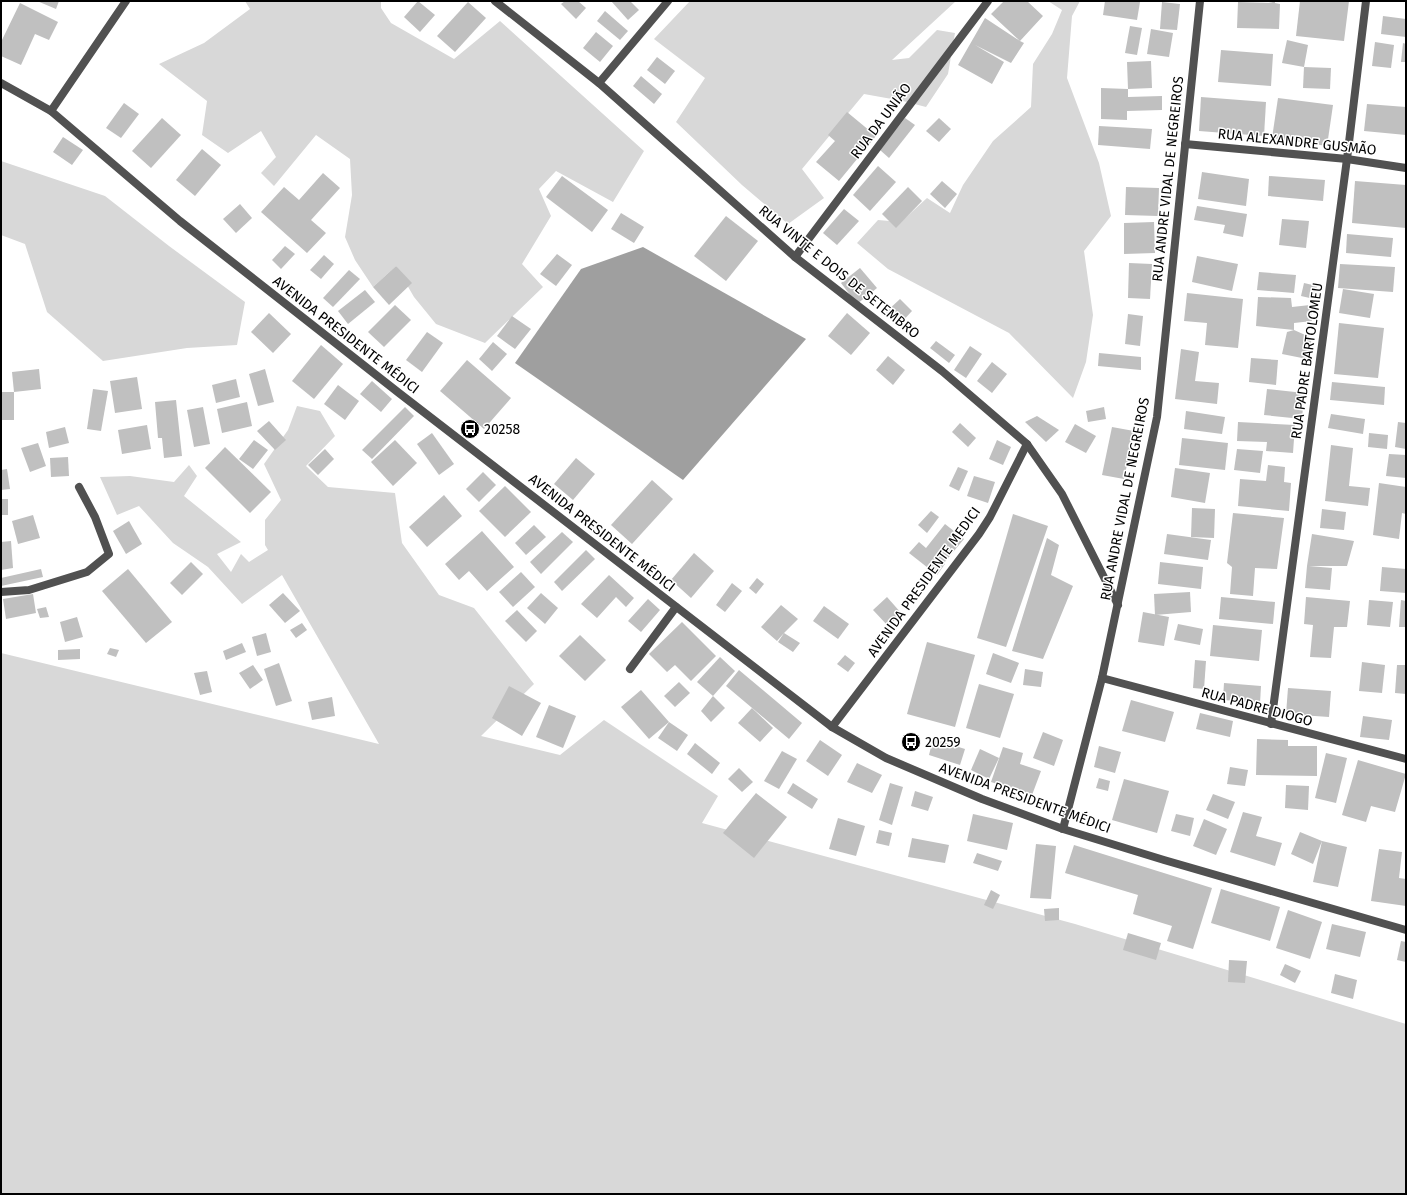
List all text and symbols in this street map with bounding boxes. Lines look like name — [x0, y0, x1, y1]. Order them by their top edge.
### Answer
street label: RUA ANDRE VIDAL DE NEGREIROS — [1149, 75, 1187, 283]
street label: RUA DA UNIÃO — [847, 80, 915, 162]
street label: RUA ALEXANDRE GUSMÃO — [1217, 125, 1377, 159]
street label: RUA VINTE E DOIS DE SETEMBRO — [755, 202, 923, 342]
street label: AVENIDA PRESIDENTE MÉDICI — [269, 272, 423, 397]
street label: RUA PADRE BARTOLOMEU — [1288, 282, 1326, 440]
street label: RUA ANDRE VIDAL DE NEGREIROS — [1097, 396, 1153, 602]
bus stop icon: 20258 — [459, 418, 481, 440]
place label: 20258 — [484, 421, 521, 438]
street label: AVENIDA PRESIDENTE MÉDICI — [525, 470, 679, 595]
street label: AVENIDA PRESIDENTE MEDICI — [864, 504, 984, 660]
street label: RUA PADRE DIOGO — [1199, 684, 1315, 730]
bus stop icon: 20259 — [900, 731, 922, 753]
place label: 20259 — [925, 734, 961, 751]
street label: AVENIDA PRESIDENTE MÉDICI — [937, 758, 1113, 837]

